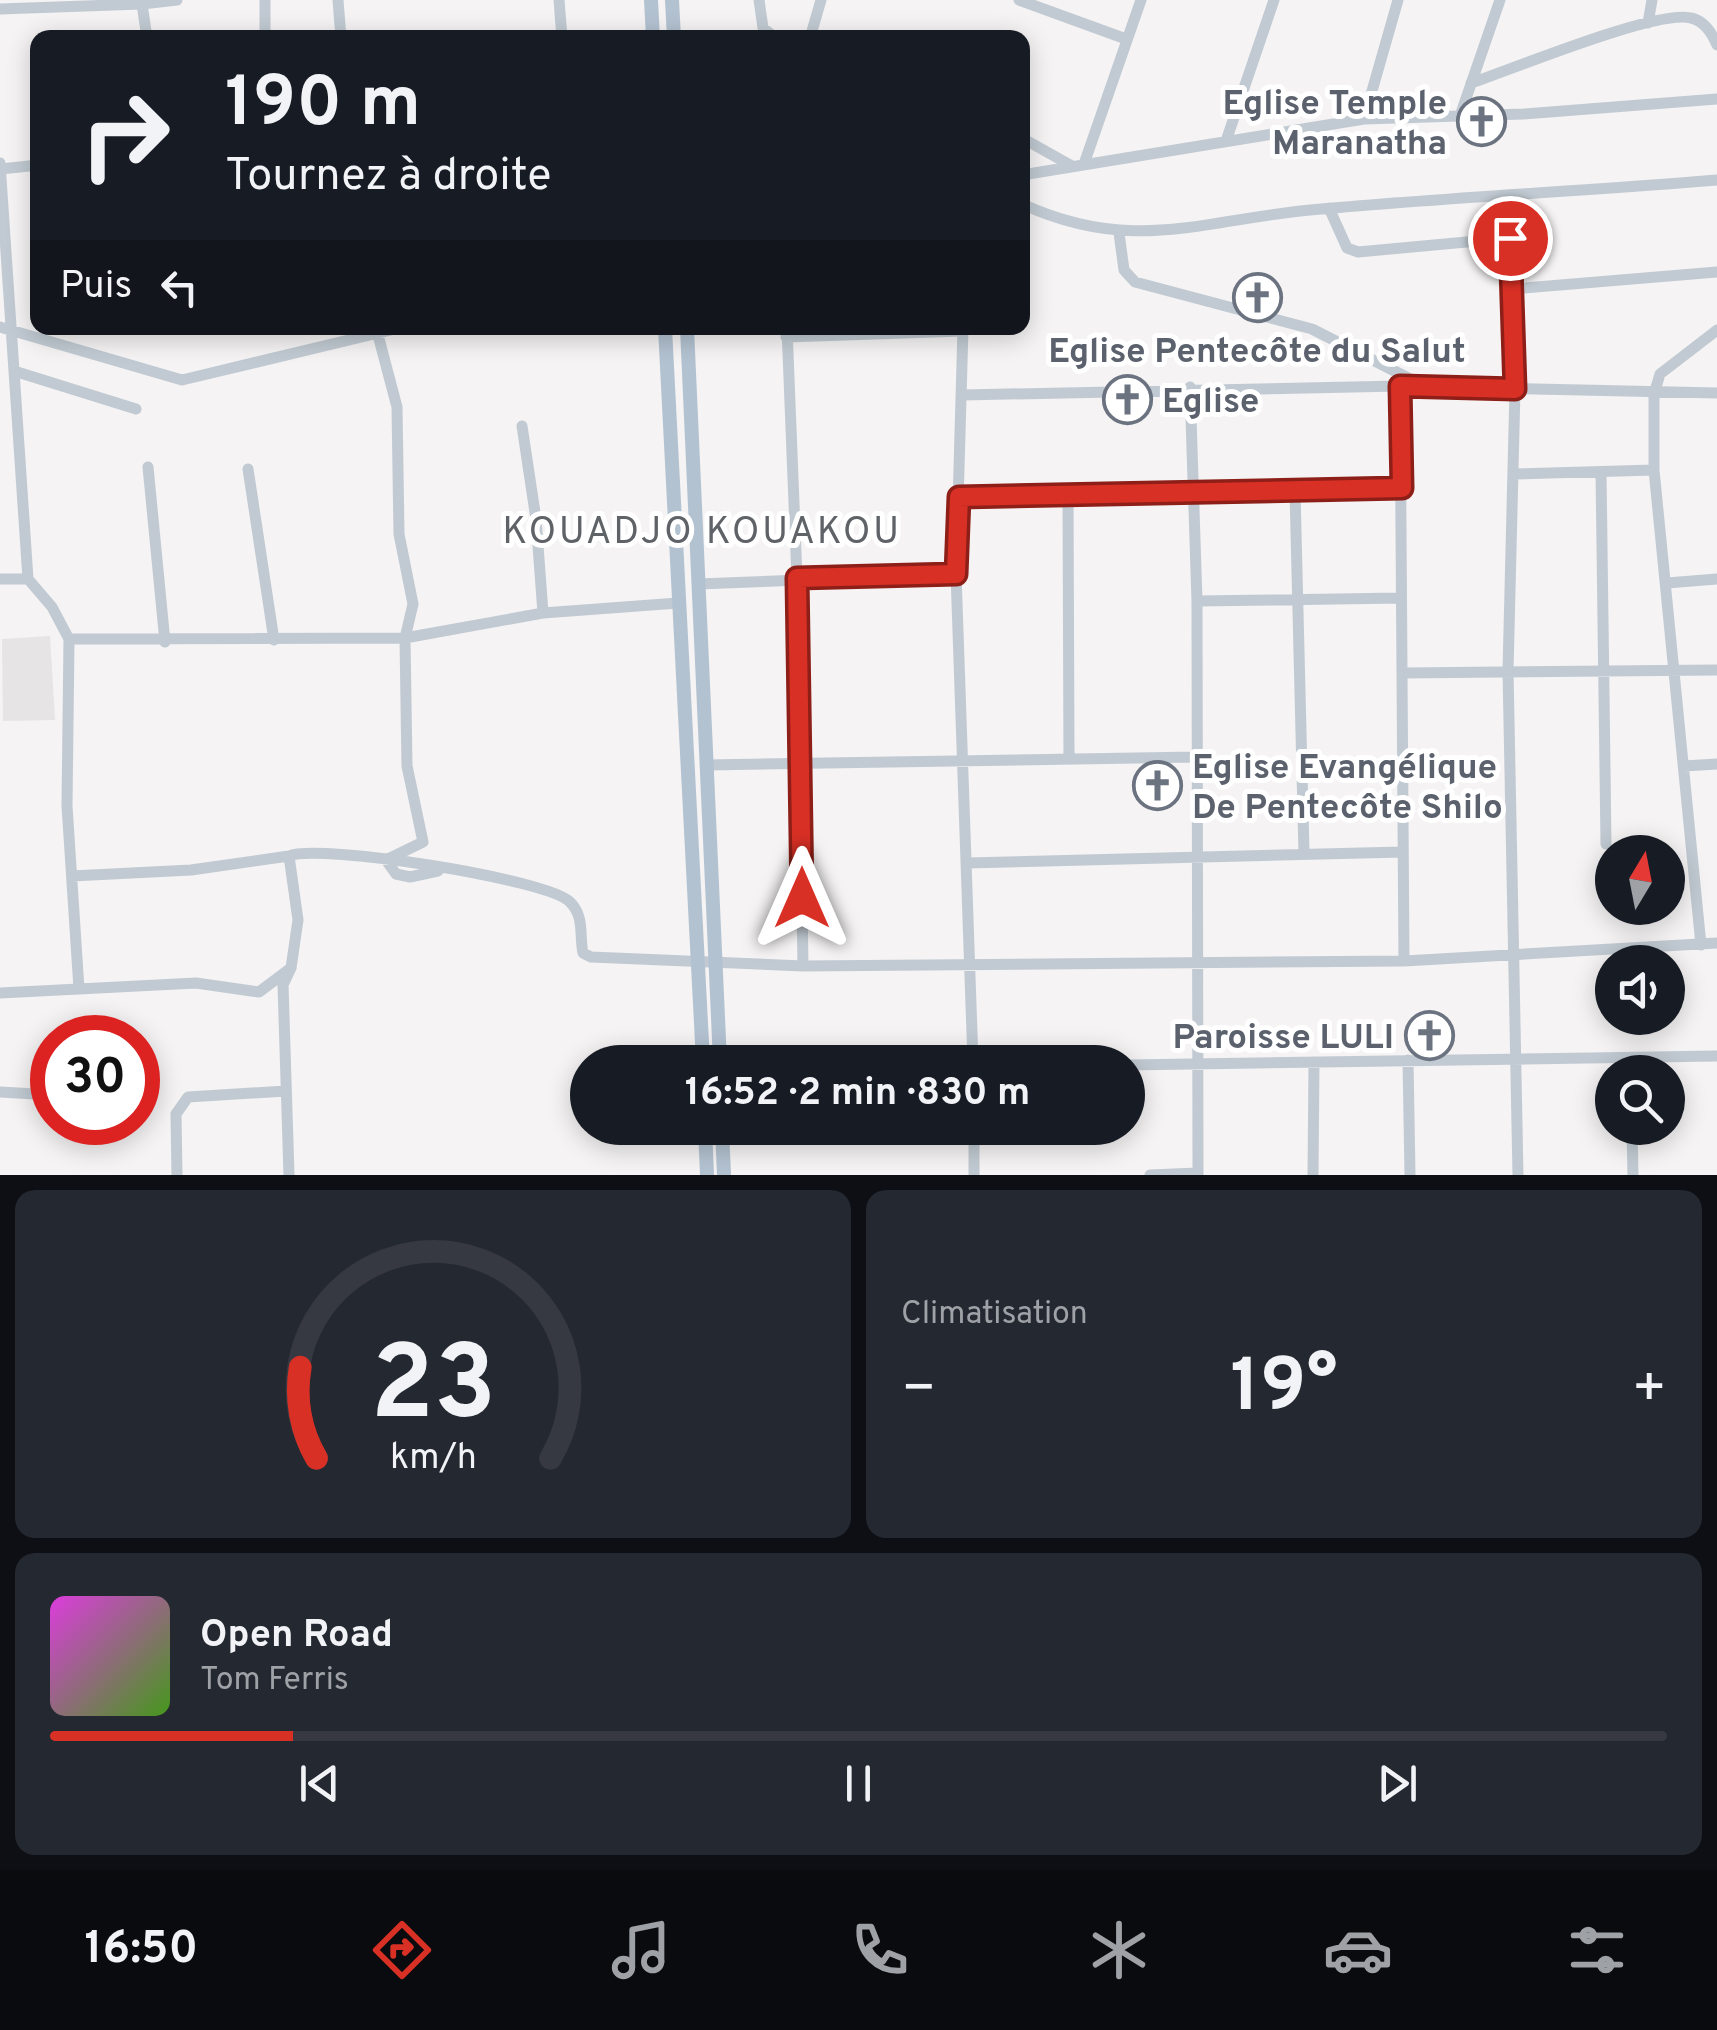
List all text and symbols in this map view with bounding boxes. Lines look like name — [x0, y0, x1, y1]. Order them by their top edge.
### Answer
text: 190 m — [225, 62, 421, 151]
icon: right — [60, 70, 190, 200]
place label: Eglise Temple Maranatha — [1222, 83, 1447, 167]
church icon: Eglise Temple Maranatha — [1456, 96, 1508, 148]
text: Tournez à droite — [225, 149, 552, 206]
pin — [1468, 196, 1553, 281]
icon: arrive — [1483, 211, 1538, 266]
icon: left — [152, 260, 207, 315]
text: Puis — [60, 263, 132, 312]
church icon: Eglise Pentecôte du Salut — [1231, 272, 1283, 324]
place label: Eglise Pentecôte du Salut — [1048, 331, 1466, 375]
church icon: Eglise — [1101, 374, 1153, 426]
place label: Eglise — [1162, 381, 1259, 425]
district label: KOUADJO KOUAKOU — [502, 509, 902, 558]
place label: Eglise Evangélique De Pentecôte Shilo — [1192, 747, 1503, 831]
church icon: Eglise Evangélique De Pentecôte Shilo — [1131, 760, 1183, 812]
north arrow — [1595, 835, 1685, 925]
map controls — [1595, 835, 1685, 1145]
position arrow — [750, 846, 854, 950]
button: sound — [1595, 945, 1685, 1035]
church icon: Paroisse LULI — [1403, 1010, 1455, 1062]
speed limit sign: 30 — [30, 1015, 160, 1145]
place label: Paroisse LULI — [1172, 1017, 1394, 1061]
button: search — [1595, 1055, 1685, 1145]
text: 16:52 · 2 min · 830 m — [685, 1070, 1030, 1119]
text: Climatisation — [901, 1295, 1088, 1335]
text: 23 — [370, 1324, 496, 1456]
text: 19° — [1230, 1343, 1338, 1438]
text: − — [901, 1356, 936, 1426]
text: + — [1632, 1356, 1667, 1426]
text: km/h — [390, 1436, 476, 1482]
text: Open Road — [200, 1612, 393, 1661]
text: Tom Ferris — [200, 1661, 349, 1701]
icon: previous — [292, 1756, 347, 1811]
icon: pause — [831, 1756, 886, 1811]
icon: next — [1370, 1756, 1425, 1811]
icon: directions — [367, 1915, 437, 1985]
icon: music — [606, 1915, 676, 1985]
icon: phone — [845, 1915, 915, 1985]
icon: climate — [1084, 1915, 1154, 1985]
icon: car — [1323, 1915, 1393, 1985]
icon: filters — [1562, 1915, 1632, 1985]
text: 16:50 — [85, 1922, 198, 1979]

